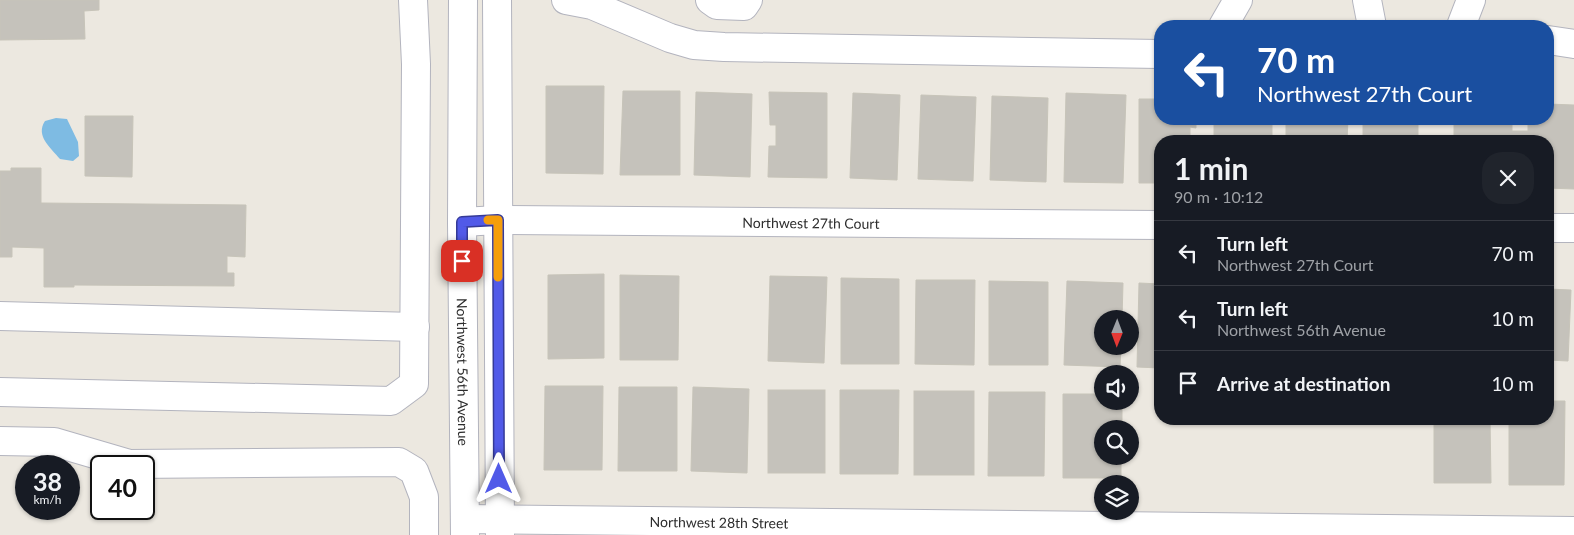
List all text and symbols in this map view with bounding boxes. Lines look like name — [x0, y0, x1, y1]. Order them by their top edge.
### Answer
text: 70 m — [1257, 38, 1335, 80]
icon: left — [1174, 40, 1239, 105]
text: Northwest 27th Court — [1257, 80, 1472, 107]
text: 1 min — [1174, 150, 1248, 186]
button: close — [1482, 152, 1534, 204]
text: 90 m · 10:12 — [1174, 187, 1263, 206]
street label: Northwest 27th Court — [742, 213, 880, 231]
text: Turn left — [1217, 232, 1288, 255]
icon: left — [1174, 239, 1202, 267]
pin — [441, 240, 483, 282]
text: 70 m — [1491, 242, 1534, 265]
icon: arrive — [448, 247, 476, 275]
text: Northwest 27th Court — [1217, 255, 1374, 274]
text: Turn left — [1217, 297, 1288, 320]
street label: Northwest 56th Avenue — [454, 298, 473, 446]
icon: left — [1174, 304, 1202, 332]
text: 10 m — [1491, 307, 1534, 330]
north arrow — [1094, 310, 1139, 355]
map controls — [1094, 310, 1139, 520]
text: Northwest 56th Avenue — [1217, 320, 1386, 339]
button: sound — [1094, 365, 1139, 410]
icon: arrive — [1174, 369, 1202, 397]
text: Arrive at destination — [1217, 372, 1390, 395]
text: 10 m — [1491, 372, 1534, 395]
button: search — [1094, 420, 1139, 465]
position arrow — [472, 452, 524, 504]
speed limit sign: 40 — [90, 455, 155, 520]
text: 38 — [33, 466, 62, 496]
button: layers — [1094, 475, 1139, 520]
text: km/h — [33, 492, 62, 507]
street label: Northwest 28th Street — [649, 512, 789, 531]

